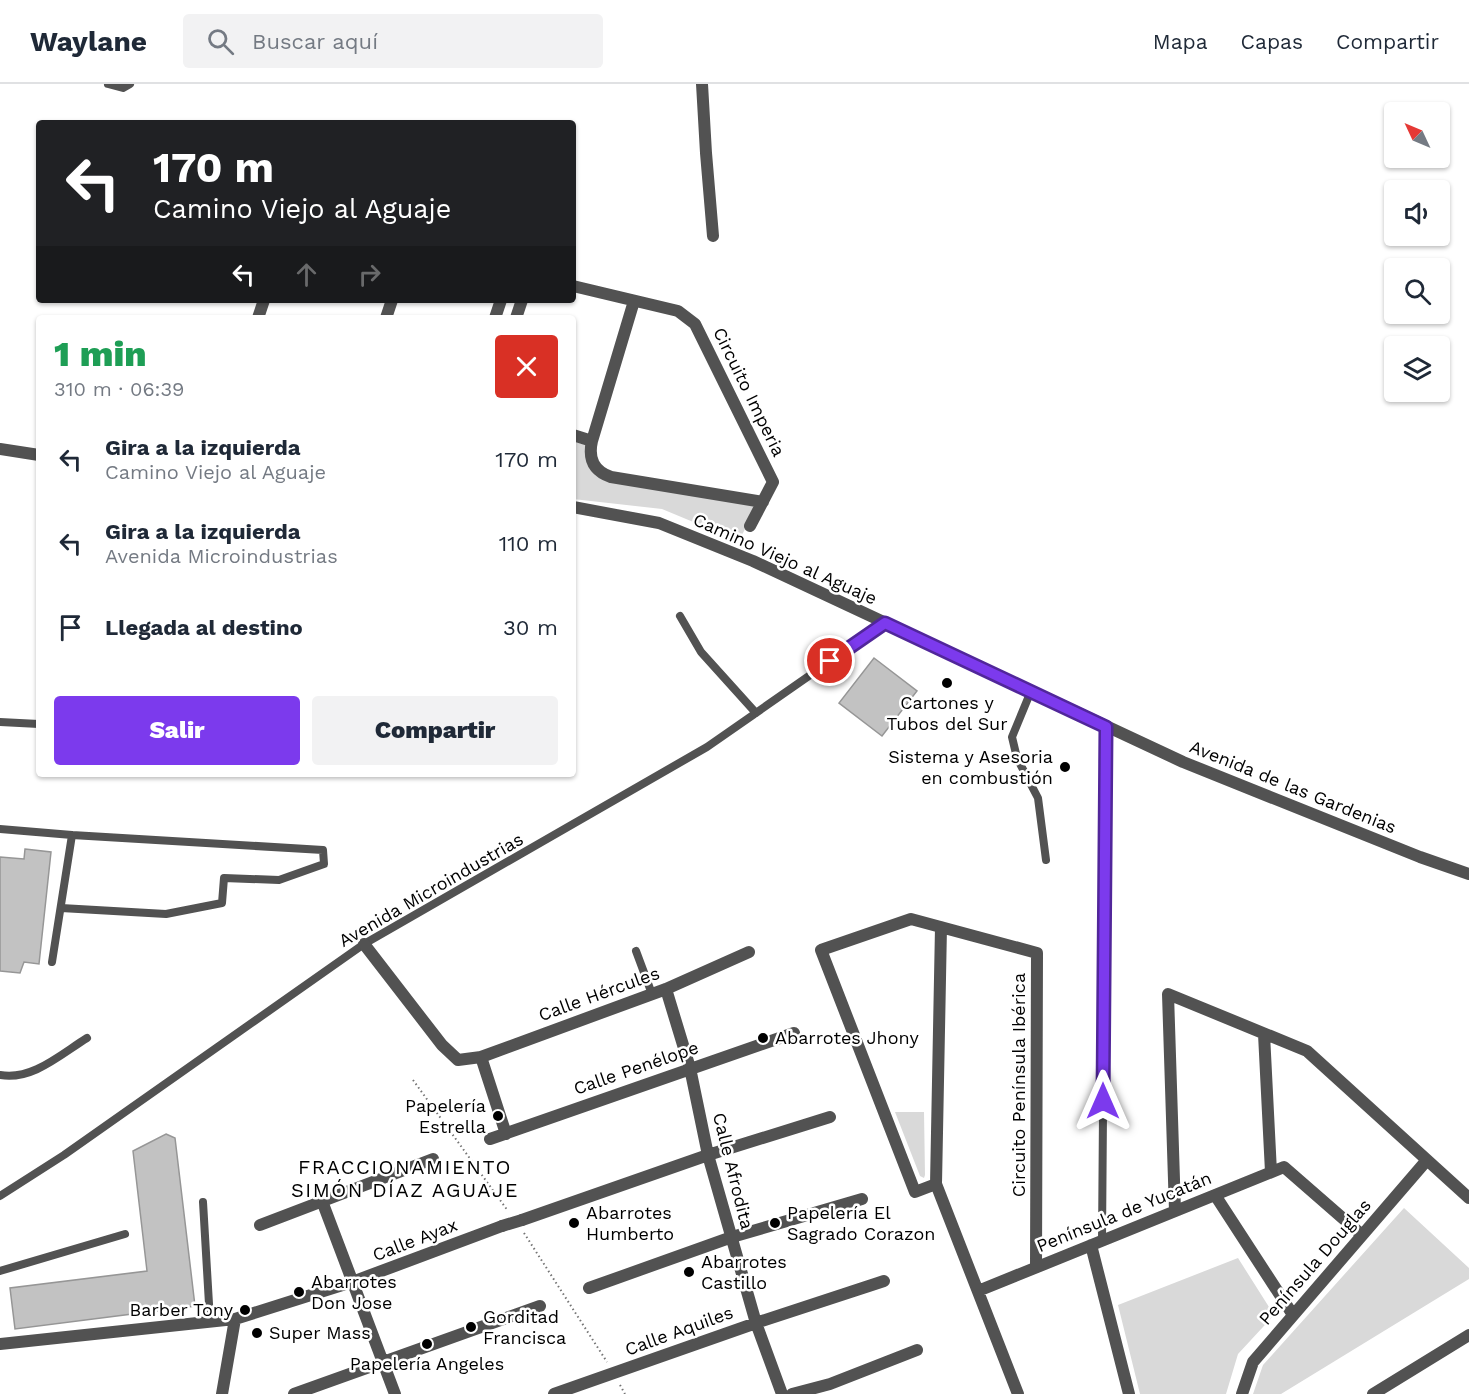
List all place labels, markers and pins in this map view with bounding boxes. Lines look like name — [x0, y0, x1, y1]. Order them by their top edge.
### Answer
pin — [804, 635, 855, 686]
marker: Cartones y Tubos del Sur — [940, 676, 954, 690]
place label: Cartones y Tubos del Sur — [886, 692, 1008, 734]
place label: Sistema y Asesoria en combustión — [888, 746, 1053, 788]
marker: Sistema y Asesoria en combustión — [1058, 760, 1072, 774]
place label: Abarrotes Jhony — [775, 1027, 919, 1048]
marker: Abarrotes Jhony — [756, 1031, 770, 1045]
place label: Papelería Estrella — [405, 1095, 486, 1137]
marker: Papelería Estrella — [491, 1109, 505, 1123]
place label: Abarrotes Humberto — [586, 1202, 674, 1244]
place label: Papelería El Sagrado Corazon — [787, 1202, 935, 1244]
marker: Abarrotes Humberto — [567, 1216, 581, 1230]
marker: Papelería El Sagrado Corazon — [768, 1216, 782, 1230]
place label: Abarrotes Castillo — [701, 1251, 787, 1293]
marker: Abarrotes Castillo — [682, 1265, 696, 1279]
place label: Abarrotes Don Jose — [311, 1271, 397, 1313]
marker: Abarrotes Don Jose — [292, 1285, 306, 1299]
place label: Barber Tony — [130, 1299, 234, 1320]
marker: Barber Tony — [238, 1303, 252, 1317]
place label: Gorditad Francisca — [483, 1306, 566, 1348]
marker: Gorditad Francisca — [464, 1320, 478, 1334]
place label: Super Mass — [269, 1322, 371, 1343]
marker: Super Mass — [250, 1326, 264, 1340]
marker: Papelería Angeles — [420, 1337, 434, 1351]
place label: Papelería Angeles — [350, 1353, 504, 1374]

